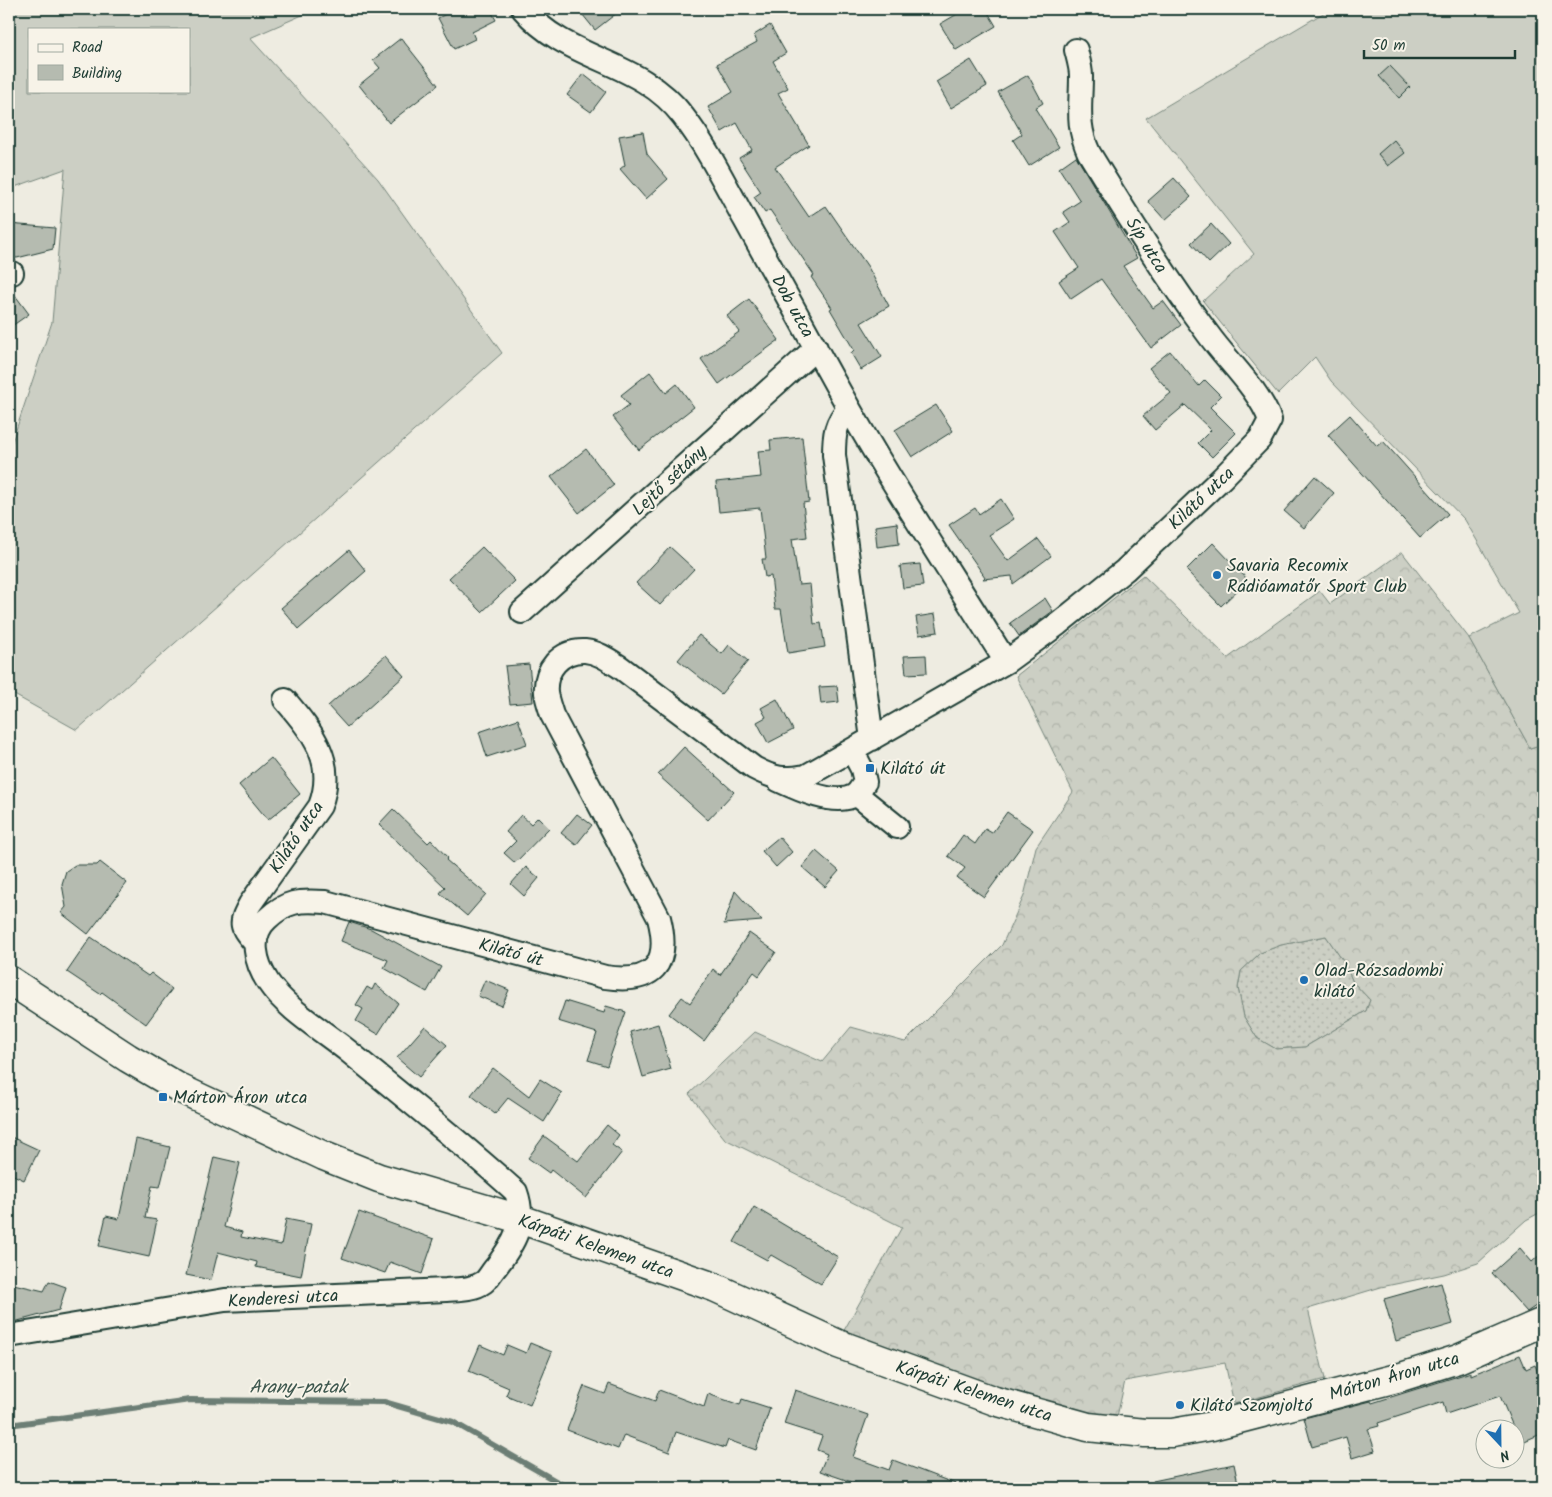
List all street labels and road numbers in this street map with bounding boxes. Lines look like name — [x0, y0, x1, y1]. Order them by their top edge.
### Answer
street label: Síp utca — [1117, 212, 1174, 280]
street label: Dob utca — [762, 270, 821, 344]
street label: Lejtő sétány — [626, 438, 715, 524]
street label: Kilátó utca — [1162, 460, 1242, 538]
street label: Kilátó utca — [262, 796, 332, 880]
street label: Kilátó út — [475, 931, 547, 976]
street label: Kárpáti Kelemen utca — [514, 1207, 677, 1288]
street label: Kenderesi utca — [227, 1282, 339, 1317]
street label: Márton Áron utca — [1326, 1345, 1463, 1410]
street label: Kárpáti Kelemen utca — [891, 1353, 1056, 1431]

